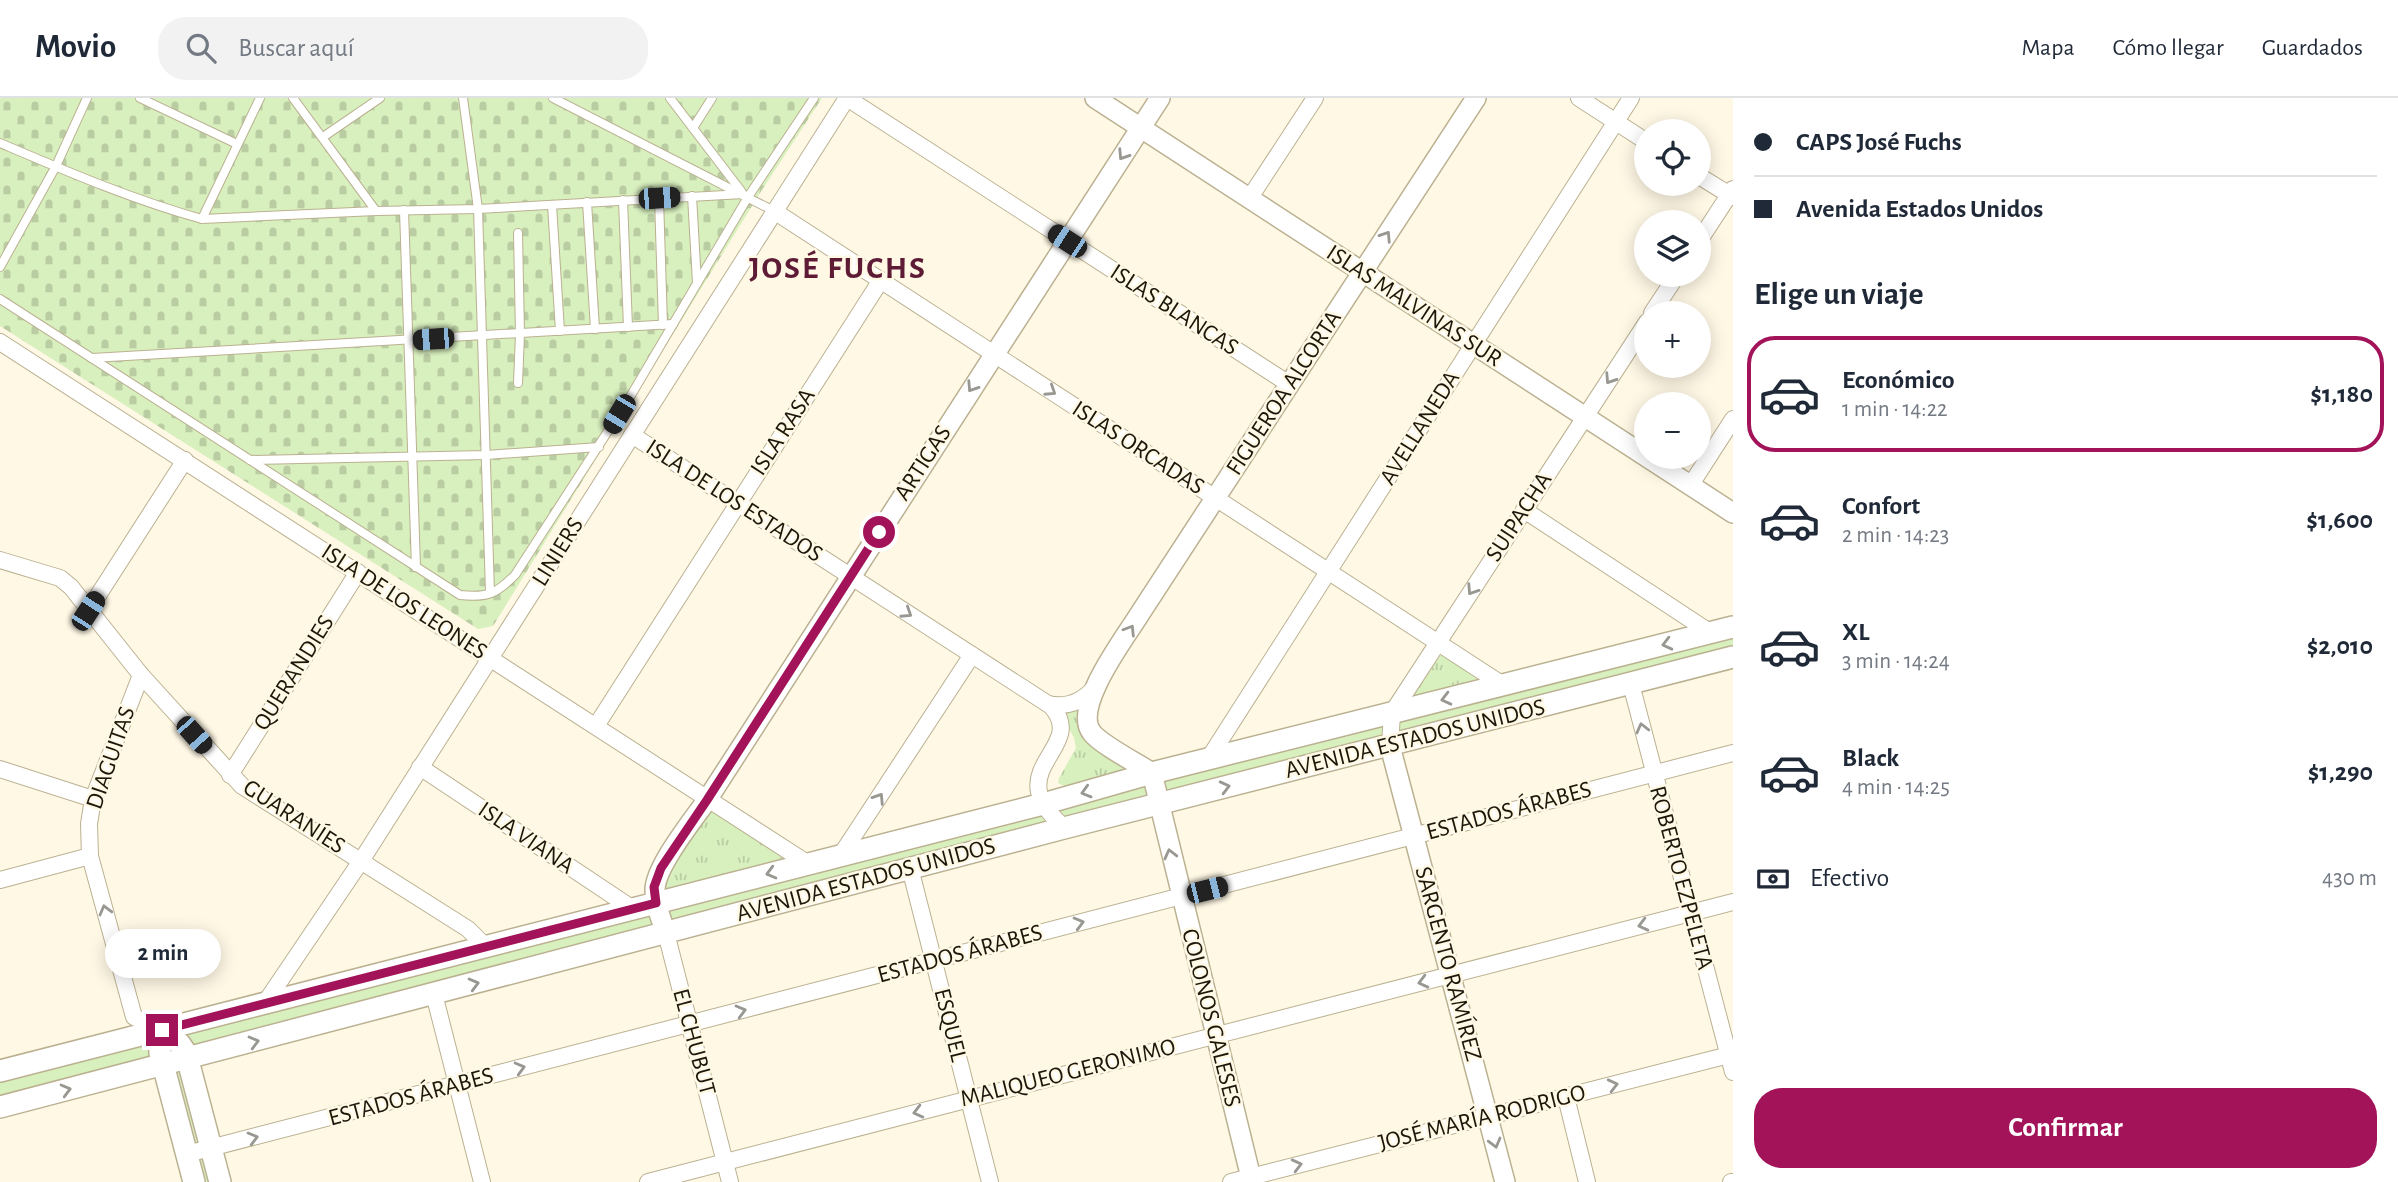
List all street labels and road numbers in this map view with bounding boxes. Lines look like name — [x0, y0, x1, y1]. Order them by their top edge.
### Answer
street label: ISLAS MALVINAS SUR — [1322, 240, 1506, 372]
street label: ISLAS BLANCAS — [1106, 260, 1242, 360]
street label: FIGUEROA ALCORTA — [1222, 306, 1346, 480]
street label: AVELLANEDA — [1376, 367, 1464, 489]
street label: ISLA RASA — [746, 384, 820, 480]
street label: ISLAS ORCADAS — [1068, 397, 1208, 499]
street label: ARTIGAS — [890, 421, 956, 505]
street label: ISLA DE LOS ESTADOS — [641, 435, 827, 567]
street label: SUIPACHA — [1482, 468, 1556, 566]
street label: LINIERS — [528, 514, 588, 590]
street label: ISLA DE LOS LEONES — [317, 540, 491, 664]
street label: QUERANDIES — [249, 611, 339, 735]
street label: AVENIDA ESTADOS UNIDOS — [1283, 695, 1547, 783]
street label: DIAGUITAS — [82, 704, 140, 812]
street label: GUARANÍES — [239, 774, 350, 859]
street label: ESTADOS ÁRABES — [1423, 776, 1594, 845]
street label: ROBERTO EZPELETA — [1645, 783, 1717, 973]
street label: ISLA VIANA — [474, 797, 578, 879]
street label: AVENIDA ESTADOS UNIDOS — [734, 834, 998, 926]
street label: SARGENTO RAMÍREZ — [1410, 864, 1487, 1064]
street label: ESTADOS ÁRABES — [874, 919, 1045, 988]
street label: COLONOS GALESES — [1177, 926, 1245, 1110]
street label: EL CHUBUT — [668, 986, 720, 1098]
street label: ESQUEL — [929, 986, 971, 1064]
street label: MALIQUEO GERONIMO — [958, 1035, 1178, 1111]
street label: ESTADOS ÁRABES — [325, 1062, 496, 1131]
street label: JOSÉ MARÍA RODRIGO — [1376, 1079, 1588, 1155]

